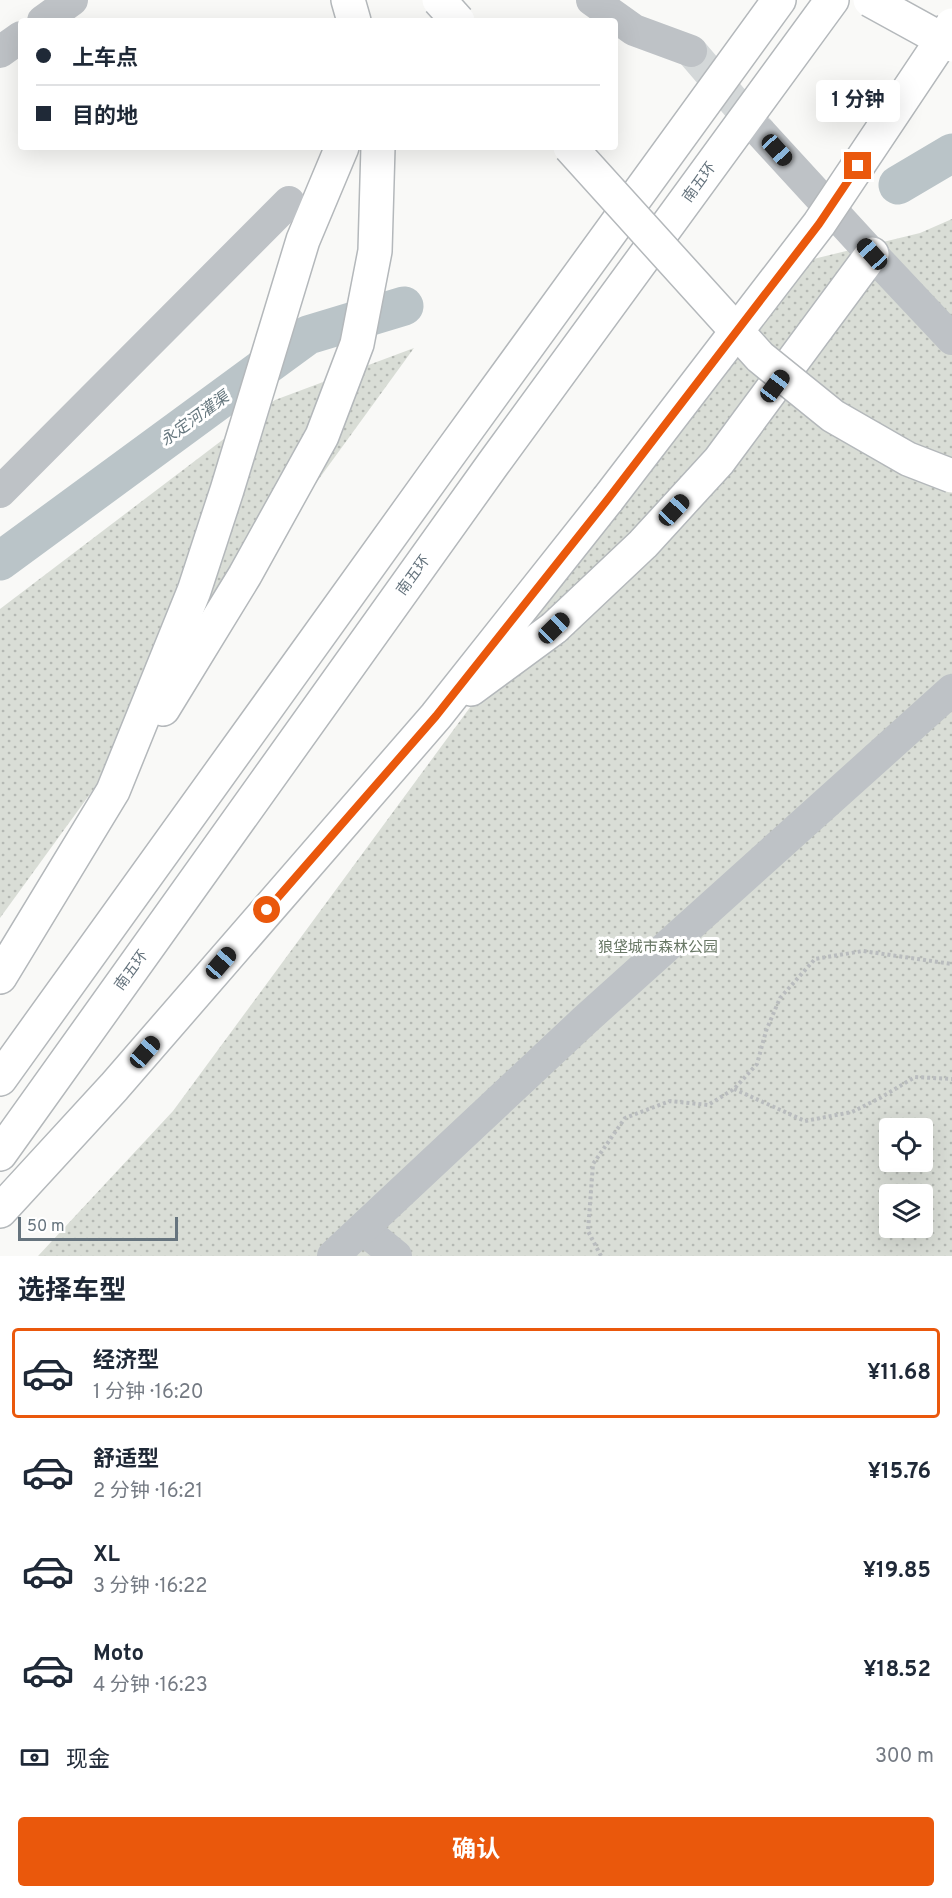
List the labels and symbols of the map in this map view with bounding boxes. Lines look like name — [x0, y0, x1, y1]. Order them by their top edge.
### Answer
callout: 1 分钟 — [816, 79, 900, 121]
car — [758, 131, 796, 169]
route end — [844, 152, 871, 179]
street label: 南五环 — [679, 159, 721, 207]
car — [853, 235, 891, 273]
car — [757, 366, 793, 406]
water label: 永定河灌渠 — [157, 387, 235, 451]
car — [655, 491, 693, 529]
street label: 南五环 — [393, 552, 435, 600]
car — [535, 609, 573, 647]
route start — [253, 896, 280, 923]
park label: 狼垡城市森林公园 — [598, 938, 718, 958]
car — [202, 944, 240, 982]
street label: 南五环 — [111, 947, 153, 995]
car — [126, 1033, 164, 1071]
scale bar — [18, 1214, 178, 1242]

